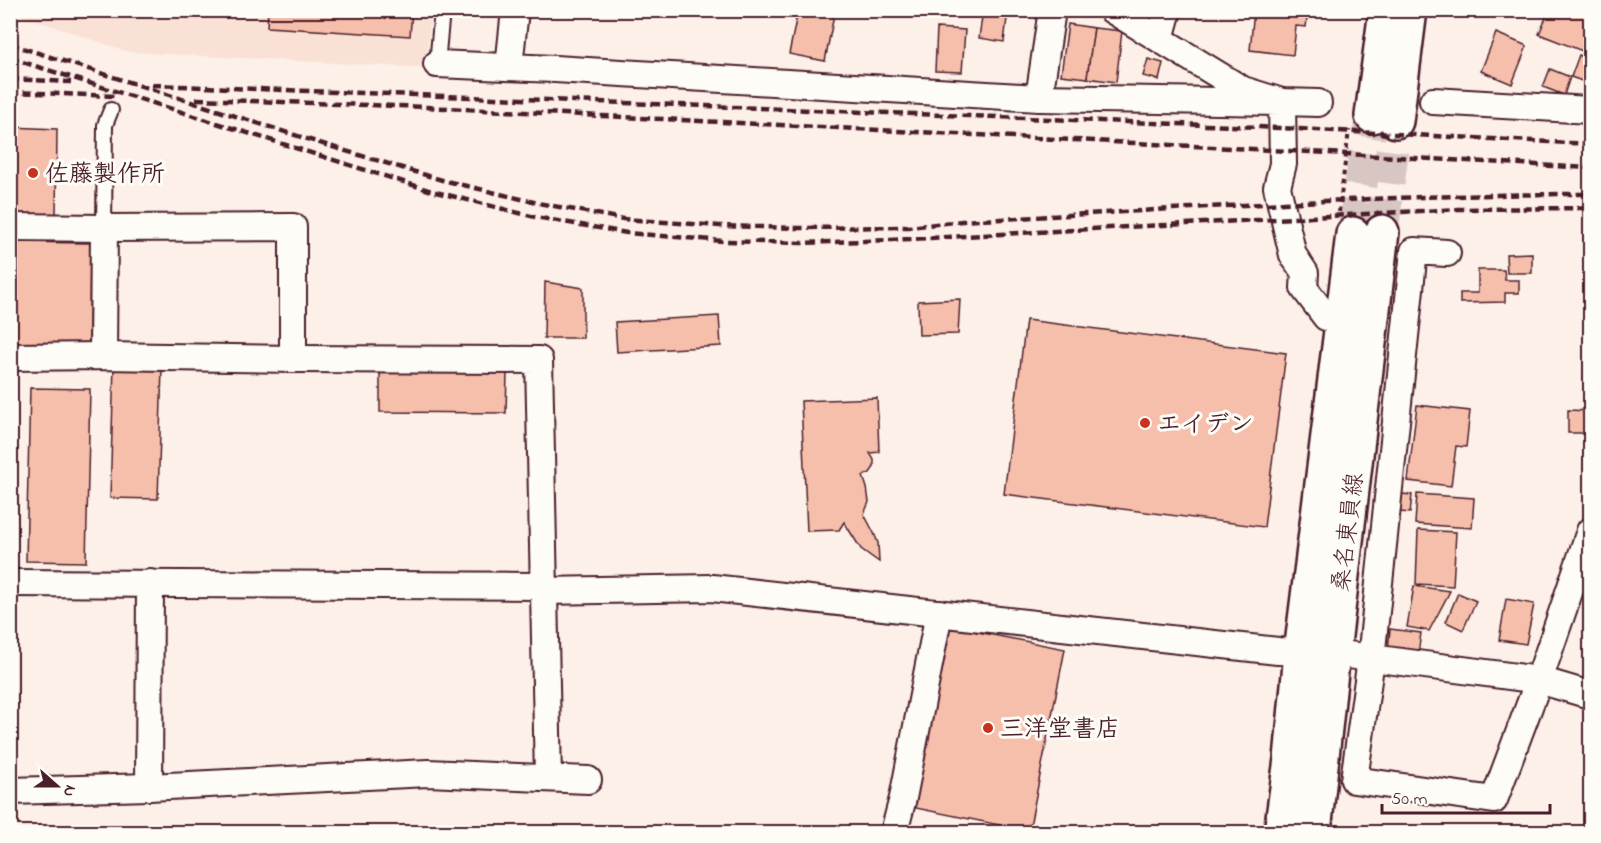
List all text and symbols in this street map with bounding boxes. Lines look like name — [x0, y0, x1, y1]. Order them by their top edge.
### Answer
place label: 佐藤製作所 — [45, 158, 165, 193]
marker: 佐藤製作所 — [26, 166, 40, 180]
place label: エイデン — [1157, 408, 1253, 443]
marker: エイデン — [1138, 416, 1152, 430]
street label: 桑名東員線 — [1325, 471, 1374, 594]
place label: 三洋堂書店 — [1000, 713, 1120, 748]
marker: 三洋堂書店 — [981, 721, 995, 735]
north arrow — [27, 756, 87, 816]
scale bar — [1382, 777, 1550, 815]
text: N — [56, 781, 82, 800]
text: 50 m — [1391, 787, 1428, 813]

